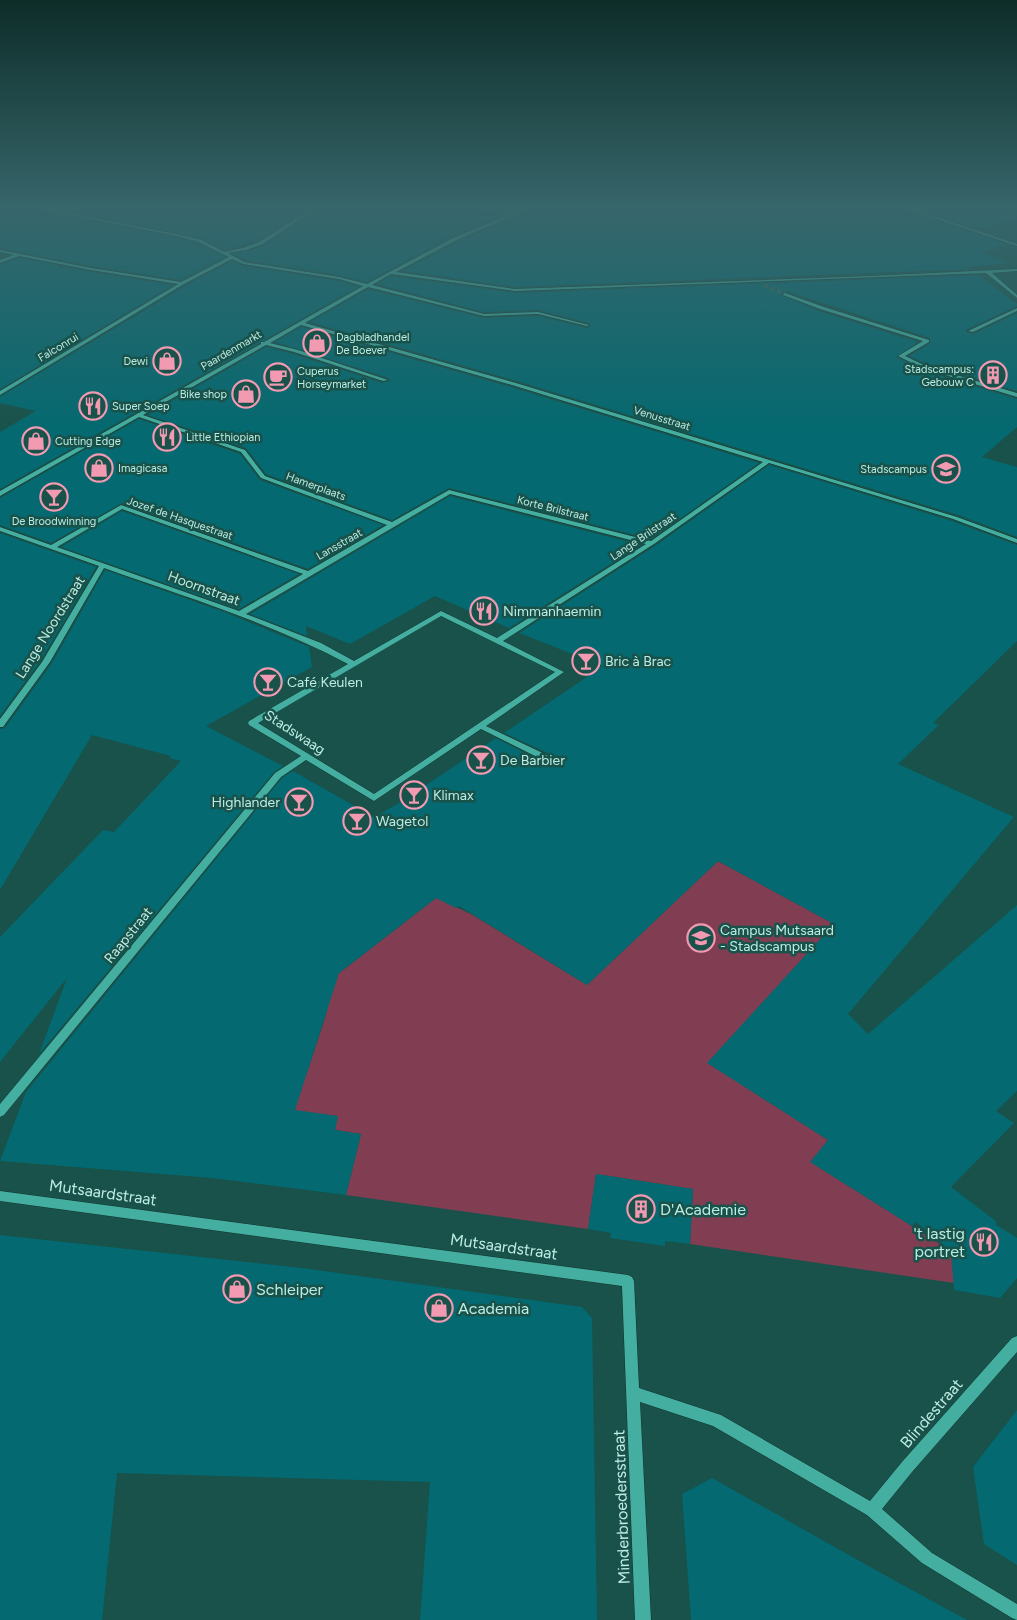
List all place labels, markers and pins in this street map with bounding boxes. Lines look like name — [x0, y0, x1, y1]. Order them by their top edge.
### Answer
shop icon: Dagbladhandel De Boever — [302, 328, 332, 358]
place label: Dagbladhandel De Boever — [336, 331, 409, 357]
shop icon: Dewi — [152, 346, 182, 376]
place label: Dewi — [123, 355, 148, 368]
building icon: Stadscampus: Gebouw C — [978, 360, 1008, 390]
cafe icon: Cuperus Horseymarket — [263, 362, 293, 392]
place label: Stadscampus: Gebouw C — [904, 363, 974, 389]
place label: Cuperus Horseymarket — [297, 365, 366, 391]
shop icon: Bike shop — [231, 379, 261, 409]
place label: Bike shop — [180, 388, 227, 401]
restaurant icon: Super Soep — [78, 391, 108, 421]
place label: Super Soep — [112, 400, 170, 413]
restaurant icon: Little Ethiopian — [152, 422, 182, 452]
shop icon: Cutting Edge — [21, 426, 51, 456]
place label: Little Ethiopian — [186, 431, 260, 444]
place label: Cutting Edge — [55, 435, 121, 448]
shop icon: Imagicasa — [84, 453, 114, 483]
school or university icon: Stadscampus — [931, 454, 961, 484]
place label: Imagicasa — [118, 462, 167, 475]
place label: Stadscampus — [860, 463, 927, 476]
bar icon: De Broodwinning — [39, 482, 69, 512]
place label: De Broodwinning — [12, 515, 96, 528]
restaurant icon: Nimmanhaemin — [469, 596, 499, 626]
place label: Nimmanhaemin — [503, 603, 602, 620]
bar icon: Bric à Brac — [571, 646, 601, 676]
place label: Bric à Brac — [605, 653, 672, 670]
bar icon: Café Keulen — [253, 667, 283, 697]
place label: Café Keulen — [287, 674, 363, 691]
bar icon: De Barbier — [466, 745, 496, 775]
place label: De Barbier — [500, 752, 565, 769]
bar icon: Klimax — [399, 780, 429, 810]
bar icon: Highlander — [284, 787, 314, 817]
place label: Klimax — [433, 787, 474, 804]
place label: Highlander — [212, 794, 280, 811]
bar icon: Wagetol — [342, 806, 372, 836]
place label: Wagetol — [376, 813, 428, 830]
place label: Campus Mutsaard - Stadscampus — [720, 922, 834, 955]
school or university icon: Campus Mutsaard - Stadscampus — [686, 923, 716, 953]
building icon: D'Academie — [626, 1194, 656, 1224]
place label: D'Academie — [660, 1200, 746, 1219]
place label: 't lastig portret — [914, 1224, 965, 1261]
restaurant icon: 't lastig portret — [969, 1227, 999, 1257]
shop icon: Schleiper — [222, 1274, 252, 1304]
place label: Schleiper — [256, 1280, 324, 1299]
shop icon: Academia — [424, 1293, 454, 1323]
place label: Academia — [458, 1299, 529, 1318]

